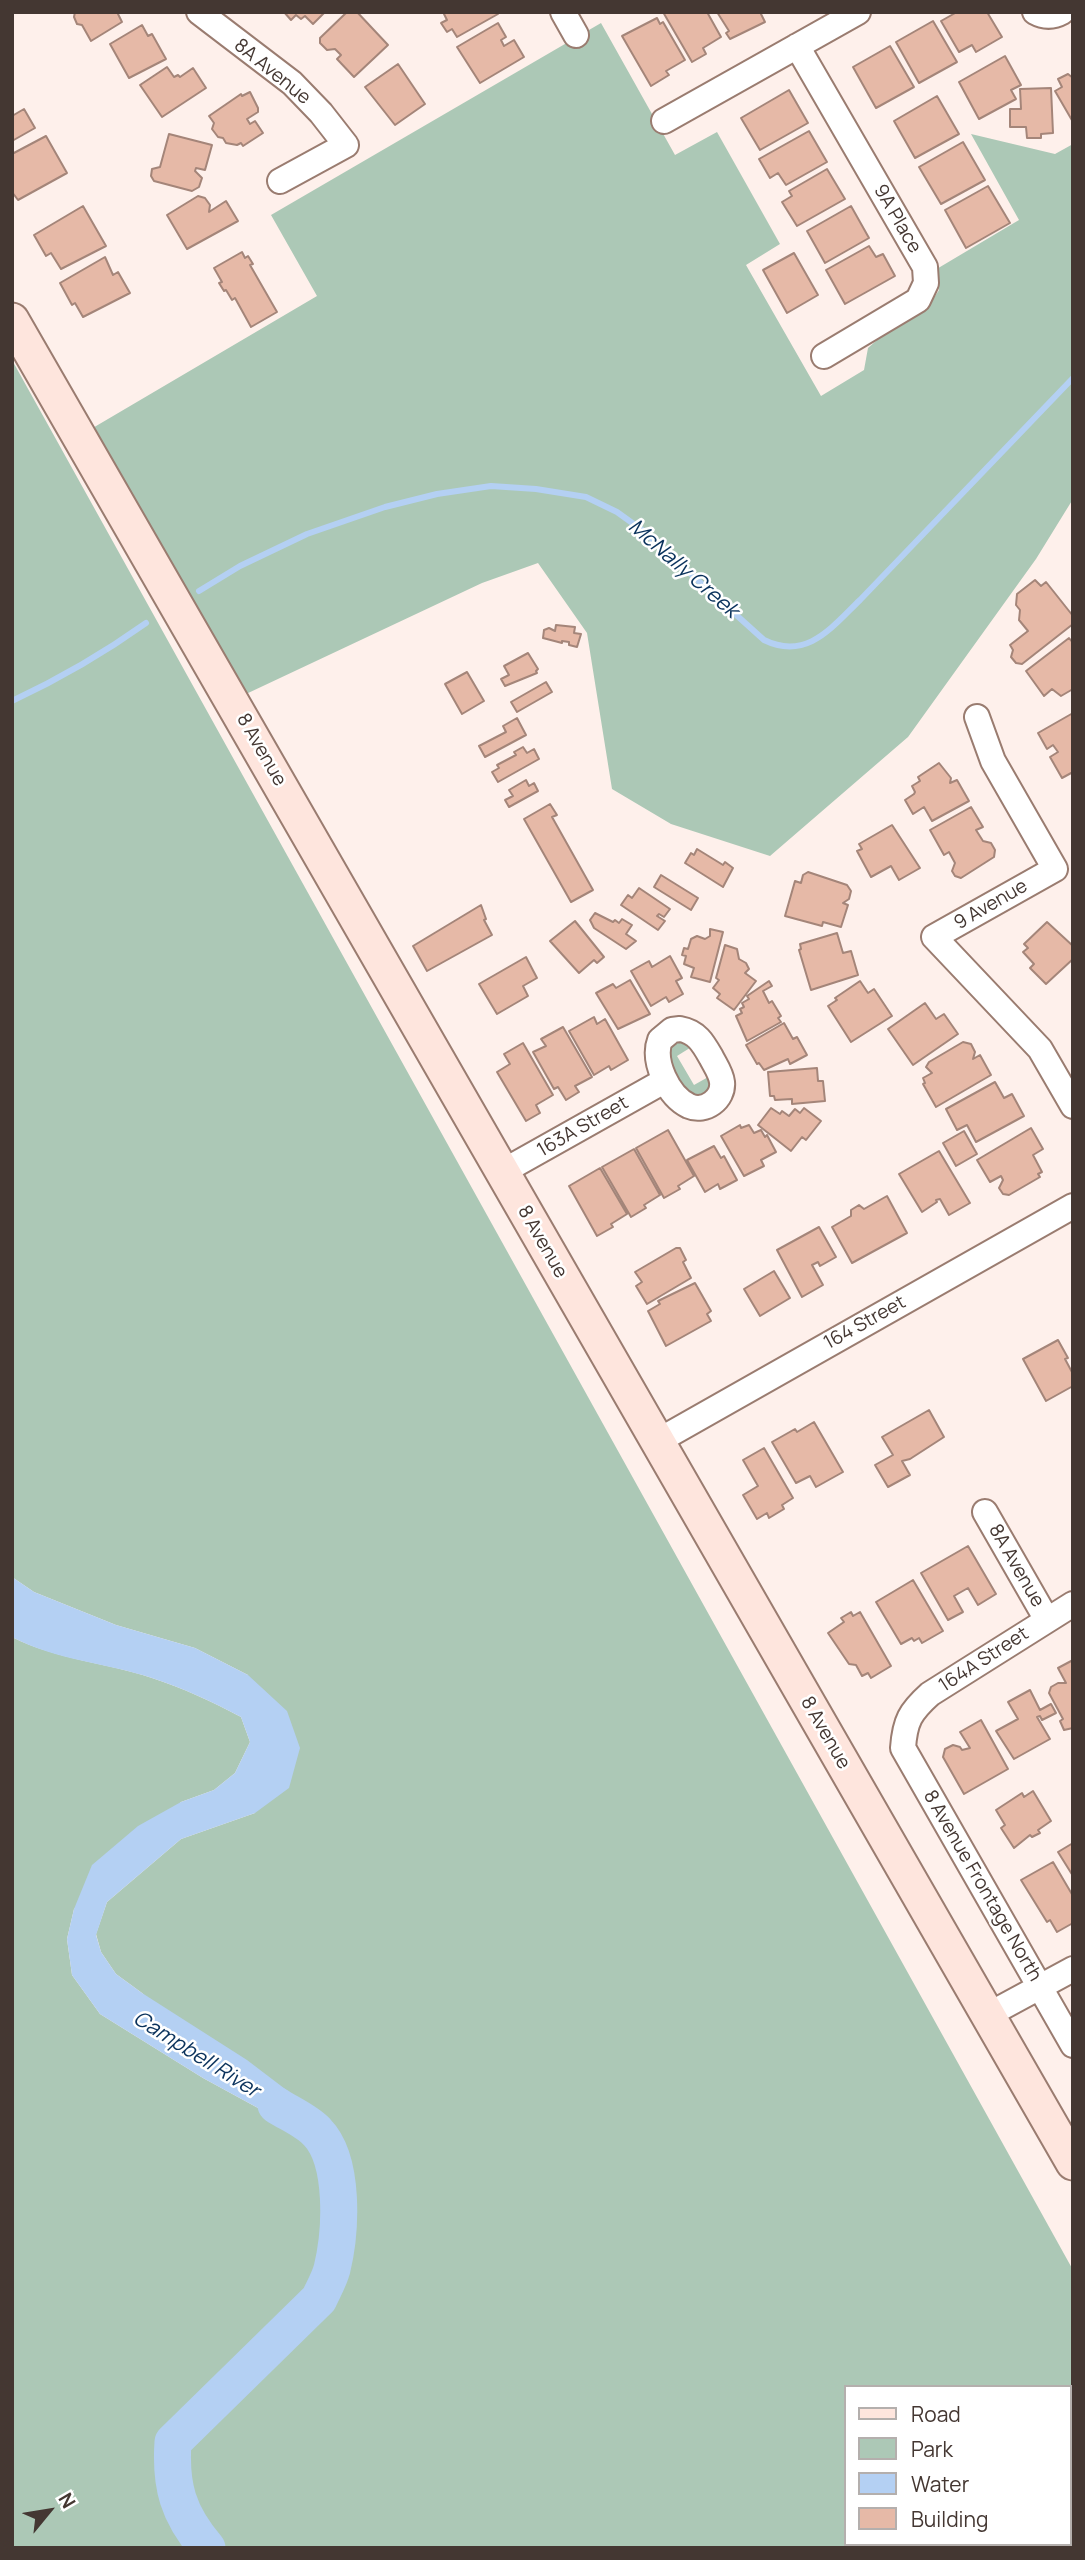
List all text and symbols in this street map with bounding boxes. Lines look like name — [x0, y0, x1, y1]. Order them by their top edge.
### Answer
street label: 8A Avenue — [229, 34, 315, 110]
street label: 9A Place — [868, 181, 926, 257]
water label: McNally Creek — [623, 514, 743, 624]
street label: 8 Avenue — [231, 710, 291, 790]
street label: 9 Avenue — [950, 875, 1032, 935]
street label: 163A Street — [533, 1092, 633, 1162]
street label: 8 Avenue — [512, 1202, 572, 1282]
street label: 164 Street — [820, 1291, 910, 1355]
street label: 8A Avenue — [983, 1521, 1049, 1611]
street label: 164A Street — [935, 1623, 1033, 1697]
street label: 8 Avenue — [795, 1693, 855, 1773]
street label: 8 Avenue Frontage North — [918, 1786, 1046, 1986]
water label: Campbell River — [128, 2006, 264, 2104]
legend — [844, 2385, 1071, 2546]
text: Road — [911, 2400, 961, 2428]
text: Park — [911, 2435, 953, 2463]
text: Water — [911, 2470, 969, 2498]
north arrow — [14, 2476, 84, 2546]
text: N — [53, 2488, 82, 2513]
text: Building — [911, 2505, 988, 2533]

